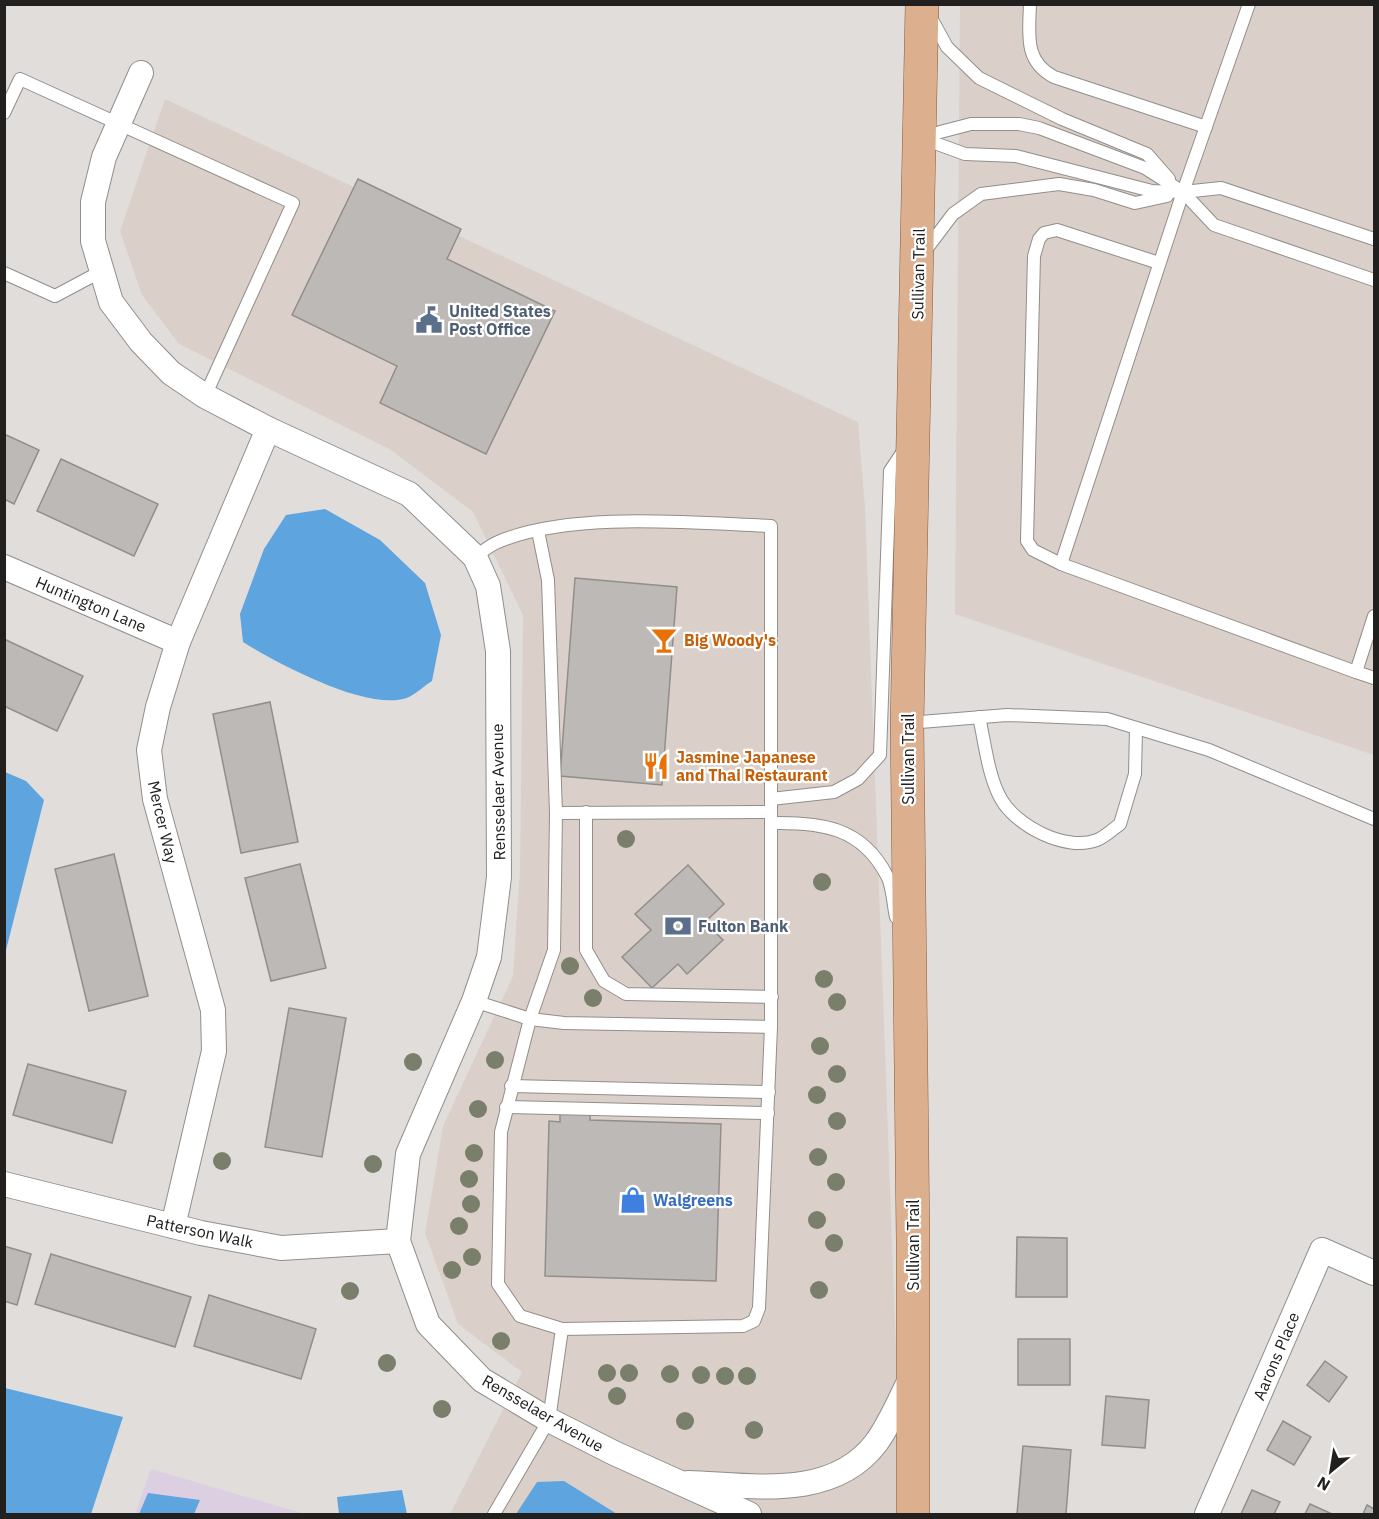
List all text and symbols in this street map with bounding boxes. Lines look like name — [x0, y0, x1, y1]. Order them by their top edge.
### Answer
street label: Sullivan Trail — [907, 228, 929, 320]
place label: United States Post Office — [449, 301, 551, 339]
public building icon: United States Post Office — [414, 305, 444, 335]
street label: Huntington Lane — [33, 572, 150, 636]
bar icon: Big Woody's — [649, 625, 679, 655]
place label: Big Woody's — [684, 630, 776, 650]
street label: Sullivan Trail — [898, 713, 918, 805]
street label: Rensselaer Avenue — [487, 723, 509, 861]
place label: Jasmine Japanese and Thai Restaurant — [676, 747, 828, 785]
restaurant icon: Jasmine Japanese and Thai Restaurant — [641, 751, 671, 781]
street label: Mercer Way — [144, 779, 182, 865]
bank icon: Fulton Bank — [663, 911, 693, 941]
place label: Fulton Bank — [698, 916, 789, 936]
shop icon: Walgreens — [618, 1185, 648, 1215]
place label: Walgreens — [653, 1190, 733, 1210]
street label: Sullivan Trail — [903, 1199, 923, 1291]
street label: Patterson Walk — [145, 1210, 256, 1252]
street label: Aarons Place — [1249, 1309, 1304, 1403]
street label: Rensselaer Avenue — [479, 1370, 607, 1456]
north arrow — [1301, 1441, 1361, 1501]
text: N — [1313, 1472, 1334, 1496]

